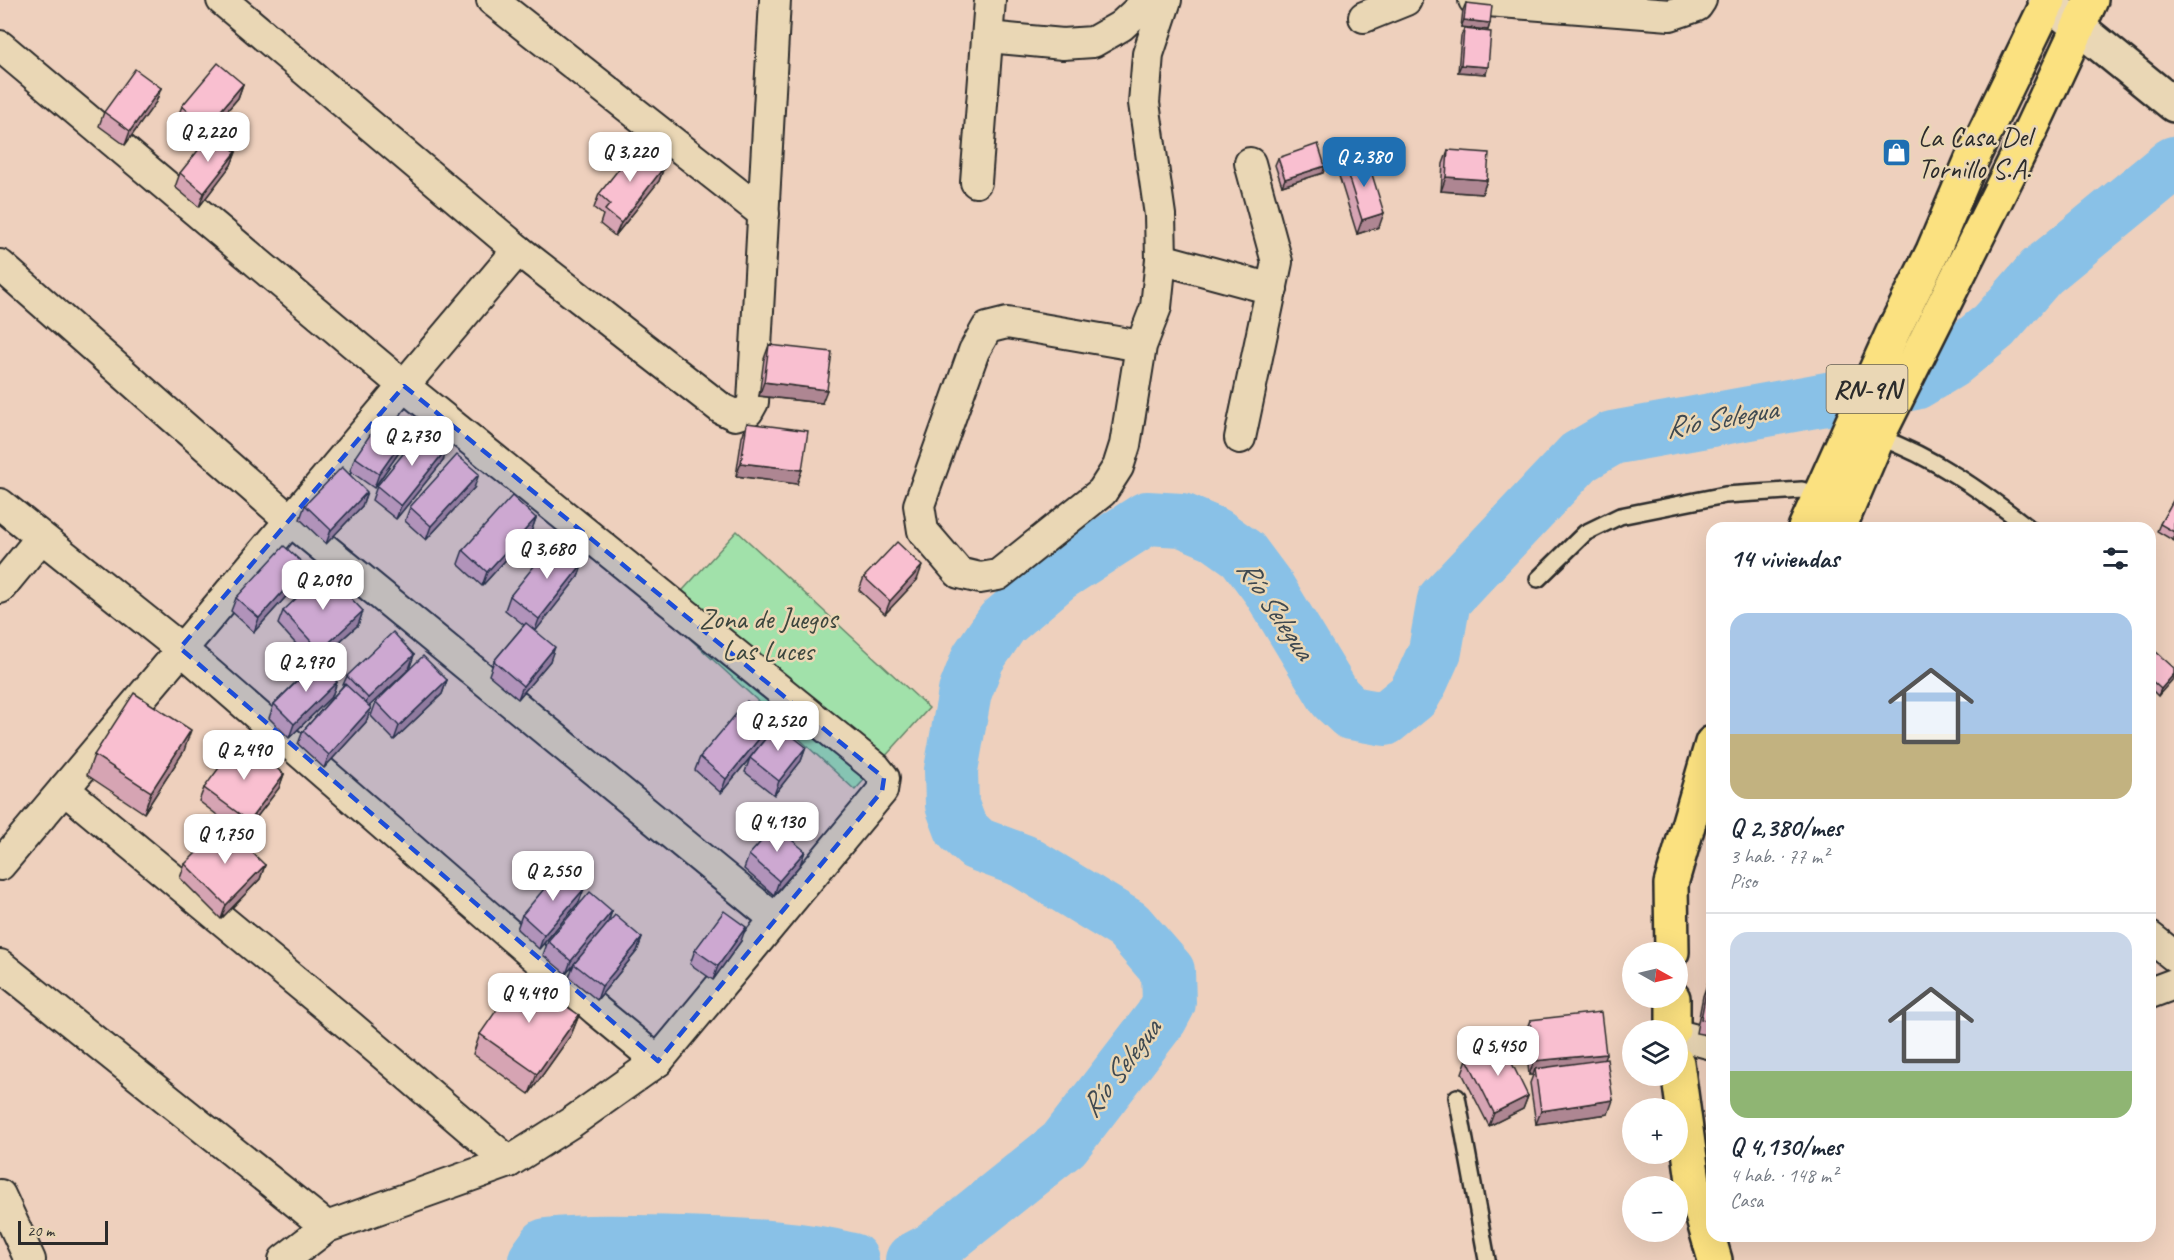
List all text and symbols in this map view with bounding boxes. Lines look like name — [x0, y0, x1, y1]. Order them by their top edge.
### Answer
pin: Q 2,220 — [153, 112, 263, 163]
text: Q 2,220 — [181, 119, 235, 144]
place label: La Casa Del Tornillo S.A. — [1918, 119, 2037, 186]
pin: Q 3,220 — [575, 132, 685, 183]
shop icon: La Casa Del Tornillo S.A. — [1881, 136, 1913, 168]
pin: Q 2,380 — [1309, 137, 1419, 188]
text: Q 3,220 — [603, 139, 657, 164]
text: Q 2,380 — [1337, 144, 1391, 169]
road number: RN-9N — [1826, 365, 1908, 413]
water label: Río Selegua — [1662, 389, 1783, 446]
pin: Q 2,730 — [357, 416, 467, 467]
text: Q 2,730 — [385, 423, 439, 448]
pin: Q 3,680 — [492, 529, 602, 580]
text: Q 3,680 — [519, 536, 575, 561]
text: 14 viviendas — [1730, 542, 1839, 575]
icon: filters — [2099, 542, 2132, 575]
water label: Río Selegua — [1229, 552, 1325, 669]
pin: Q 2,090 — [268, 560, 378, 611]
text: Q 2,090 — [296, 567, 350, 592]
park label: Zona de Juegos Las Luces — [699, 601, 839, 668]
pin: Q 2,970 — [251, 642, 361, 693]
text: Q 2,970 — [279, 649, 333, 674]
icon: home — [1877, 652, 1985, 760]
pin: Q 2,520 — [723, 701, 833, 752]
text: Q 2,520 — [751, 708, 805, 733]
pin: Q 2,490 — [189, 730, 299, 781]
text: Q 2,490 — [217, 737, 271, 762]
pin: Q 4,130 — [722, 802, 832, 853]
text: Q 4,130 — [750, 809, 804, 834]
text: Q 2,380/mes — [1730, 811, 1842, 844]
pin: Q 1,750 — [170, 814, 280, 865]
text: Q 1,750 — [198, 821, 252, 846]
text: 3 hab. · 77 m² — [1730, 844, 1828, 869]
pin: Q 2,550 — [498, 851, 608, 902]
text: Q 2,550 — [526, 858, 580, 883]
text: Piso — [1730, 869, 1757, 894]
north arrow — [1622, 942, 1688, 1008]
map controls — [1622, 942, 1688, 1242]
icon: home — [1877, 971, 1985, 1079]
pin: Q 4,490 — [474, 973, 584, 1024]
text: Q 4,490 — [502, 980, 556, 1005]
water label: Río Selegua — [1071, 1009, 1171, 1124]
button: layers — [1622, 1020, 1688, 1086]
pin: Q 5,450 — [1443, 1026, 1553, 1077]
text: Q 5,450 — [1471, 1033, 1525, 1058]
button: + — [1622, 1098, 1688, 1164]
text: Q 4,130/mes — [1730, 1130, 1842, 1163]
text: 4 hab. · 148 m² — [1730, 1163, 1837, 1188]
button: − — [1622, 1176, 1688, 1242]
text: Casa — [1730, 1188, 1763, 1213]
scale bar — [18, 1218, 108, 1246]
text: 20 m — [27, 1221, 54, 1241]

